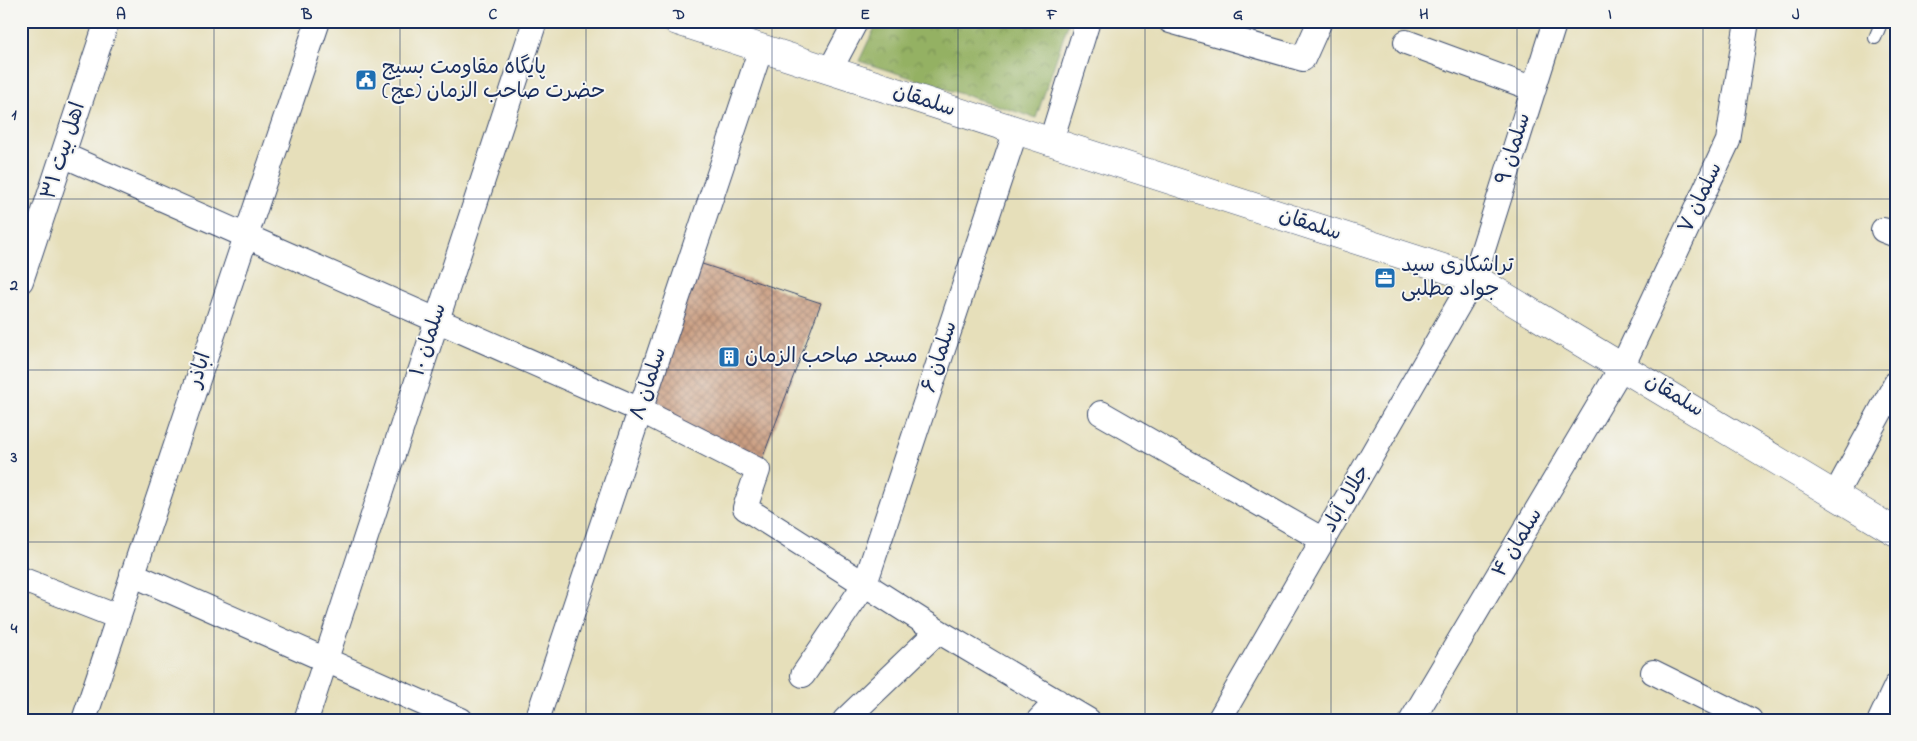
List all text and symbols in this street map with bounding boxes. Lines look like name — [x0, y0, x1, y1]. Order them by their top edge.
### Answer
text: A — [116, 3, 126, 27]
text: B — [301, 3, 313, 27]
text: C — [489, 3, 498, 27]
text: D — [672, 3, 685, 27]
text: E — [860, 3, 870, 27]
text: F — [1046, 3, 1058, 27]
text: G — [1233, 3, 1243, 27]
text: H — [1419, 3, 1429, 27]
text: I — [1608, 3, 1612, 27]
text: J — [1792, 3, 1800, 27]
place label: پایگاه مقاومت بسیج حضرت صاحب الزمان (عج) — [382, 53, 606, 107]
public building icon: پایگاه مقاومت بسیج حضرت صاحب الزمان (عج) — [354, 68, 378, 92]
street label: سلمقان — [889, 77, 959, 125]
street label: اهل بیت ۳۱ — [34, 98, 94, 204]
text: 1 — [11, 103, 17, 127]
street label: سلمان ۹ — [1489, 109, 1539, 189]
street label: سلمان ۷ — [1671, 157, 1731, 239]
street label: سلمقان — [1275, 201, 1345, 249]
place label: تراشکاری سید جواد مطلبی — [1401, 251, 1515, 305]
office icon: تراشکاری سید جواد مطلبی — [1373, 266, 1397, 290]
text: 2 — [9, 274, 18, 298]
street label: سلمان ۱۰ — [403, 300, 455, 380]
street label: سلمان ۶ — [914, 317, 966, 397]
place label: مسجد صاحب الزمان — [745, 342, 918, 372]
street label: سلمان ۸ — [623, 344, 675, 424]
building icon: مسجد صاحب الزمان — [717, 345, 741, 369]
street label: اباذر — [180, 349, 220, 393]
street label: سلمقان — [1639, 367, 1709, 425]
text: 3 — [10, 446, 18, 470]
street label: جلال آباد — [1316, 460, 1378, 538]
street label: سلمان ۴ — [1485, 503, 1551, 583]
text: 4 — [10, 617, 18, 641]

